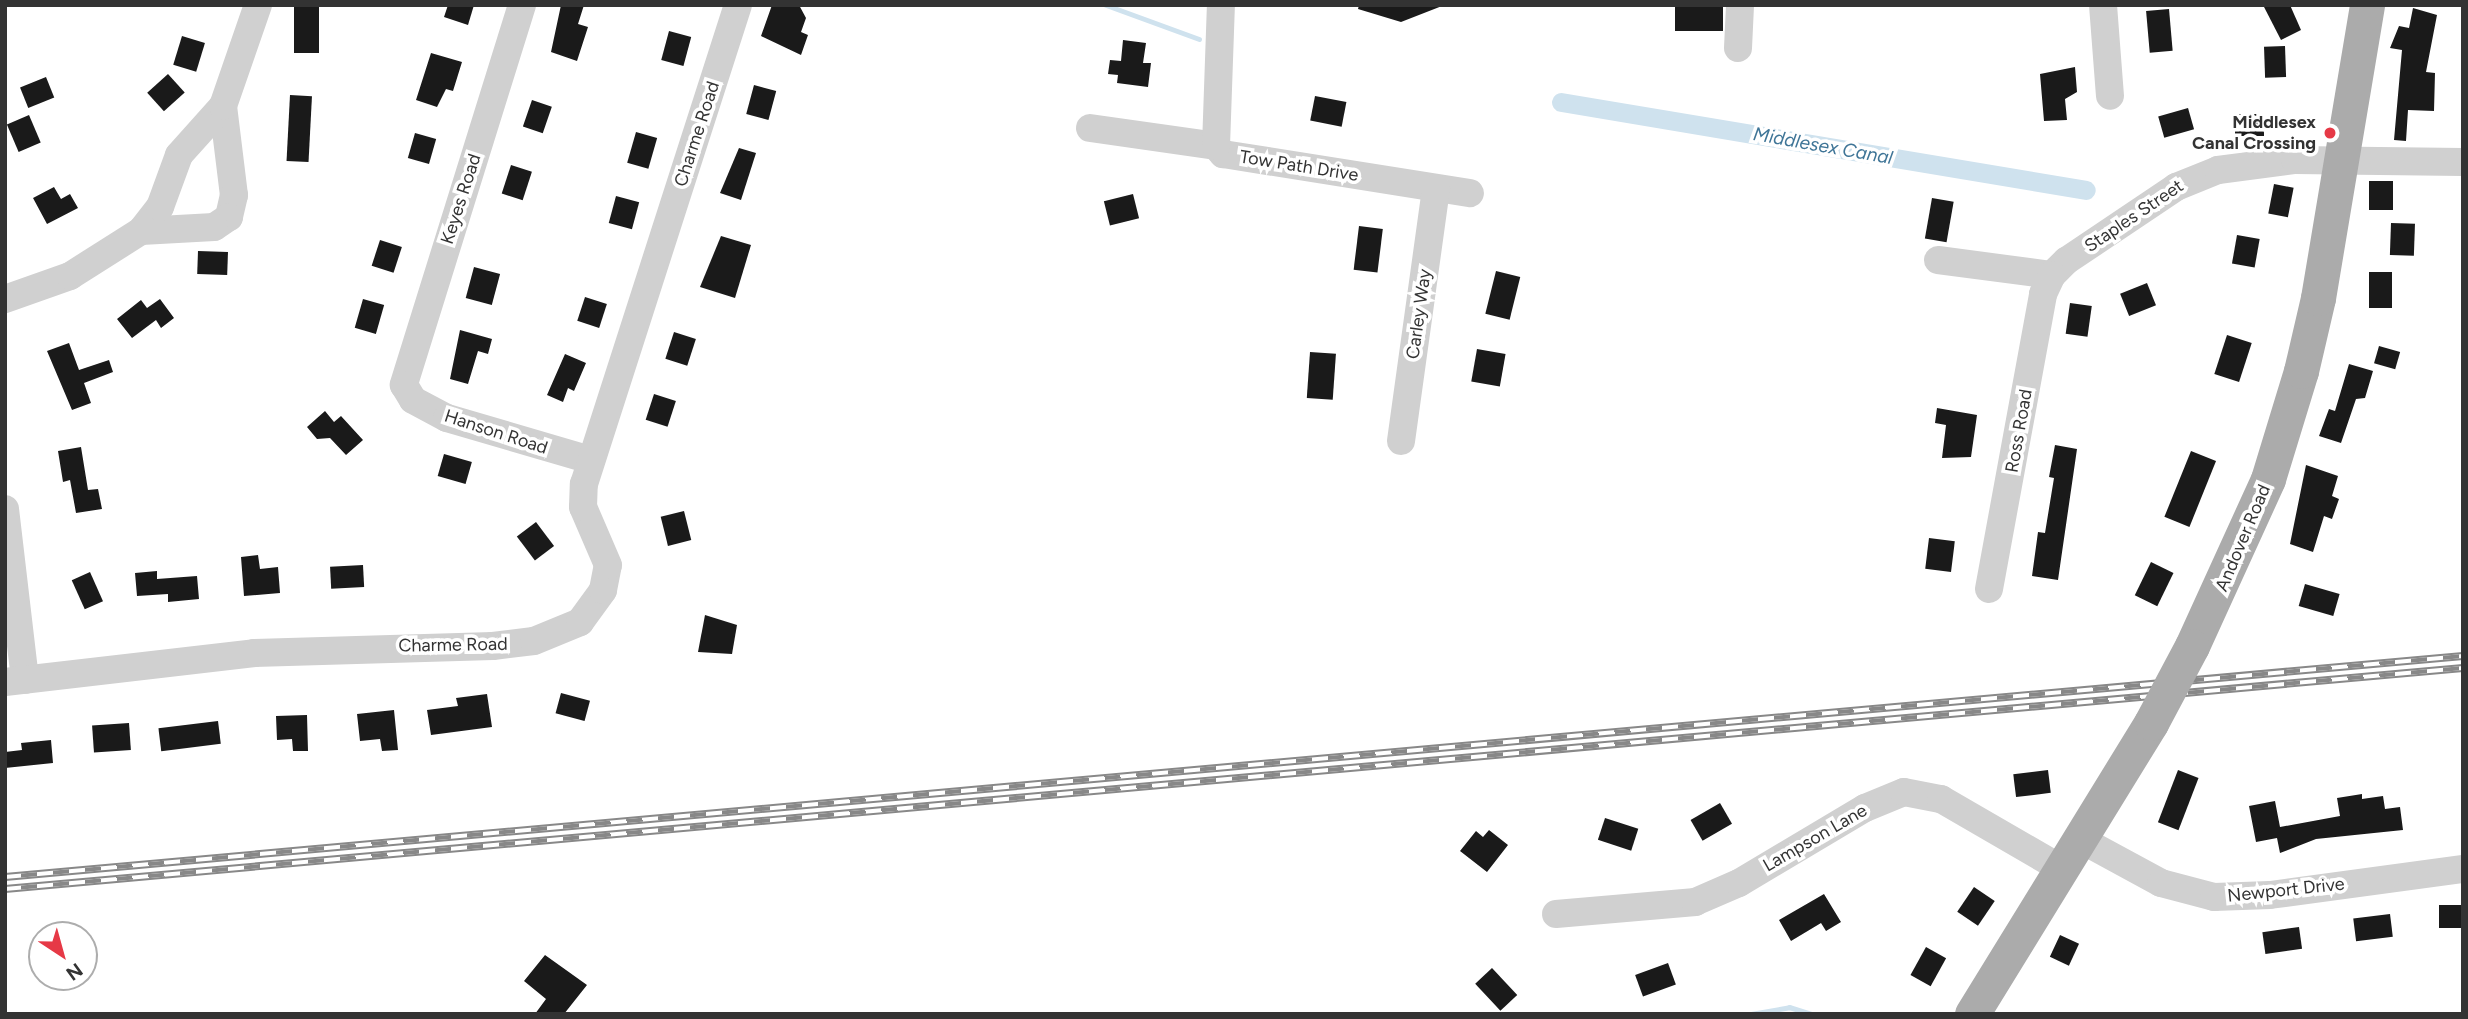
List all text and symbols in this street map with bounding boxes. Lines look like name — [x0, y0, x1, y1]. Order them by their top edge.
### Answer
street label: Charme Road — [670, 79, 724, 189]
place label: Middlesex Canal Crossing — [2192, 112, 2316, 154]
water label: Middlesex Canal — [1751, 123, 1895, 169]
marker: Middlesex Canal Crossing — [2322, 125, 2338, 141]
street label: Tow Path Drive — [1238, 146, 1360, 186]
street label: Keyes Road — [436, 151, 486, 247]
street label: Staples Street — [2080, 175, 2188, 257]
street label: Carley Way — [1402, 268, 1436, 360]
street label: Ross Road — [2001, 388, 2037, 474]
street label: Hanson Road — [442, 405, 550, 459]
street label: Andover Road — [2211, 481, 2275, 595]
street label: Charme Road — [398, 633, 508, 657]
street label: Lampson Lane — [1759, 800, 1871, 876]
street label: Newport Drive — [2226, 873, 2346, 907]
north arrow — [28, 921, 98, 991]
text: N — [62, 958, 87, 985]

